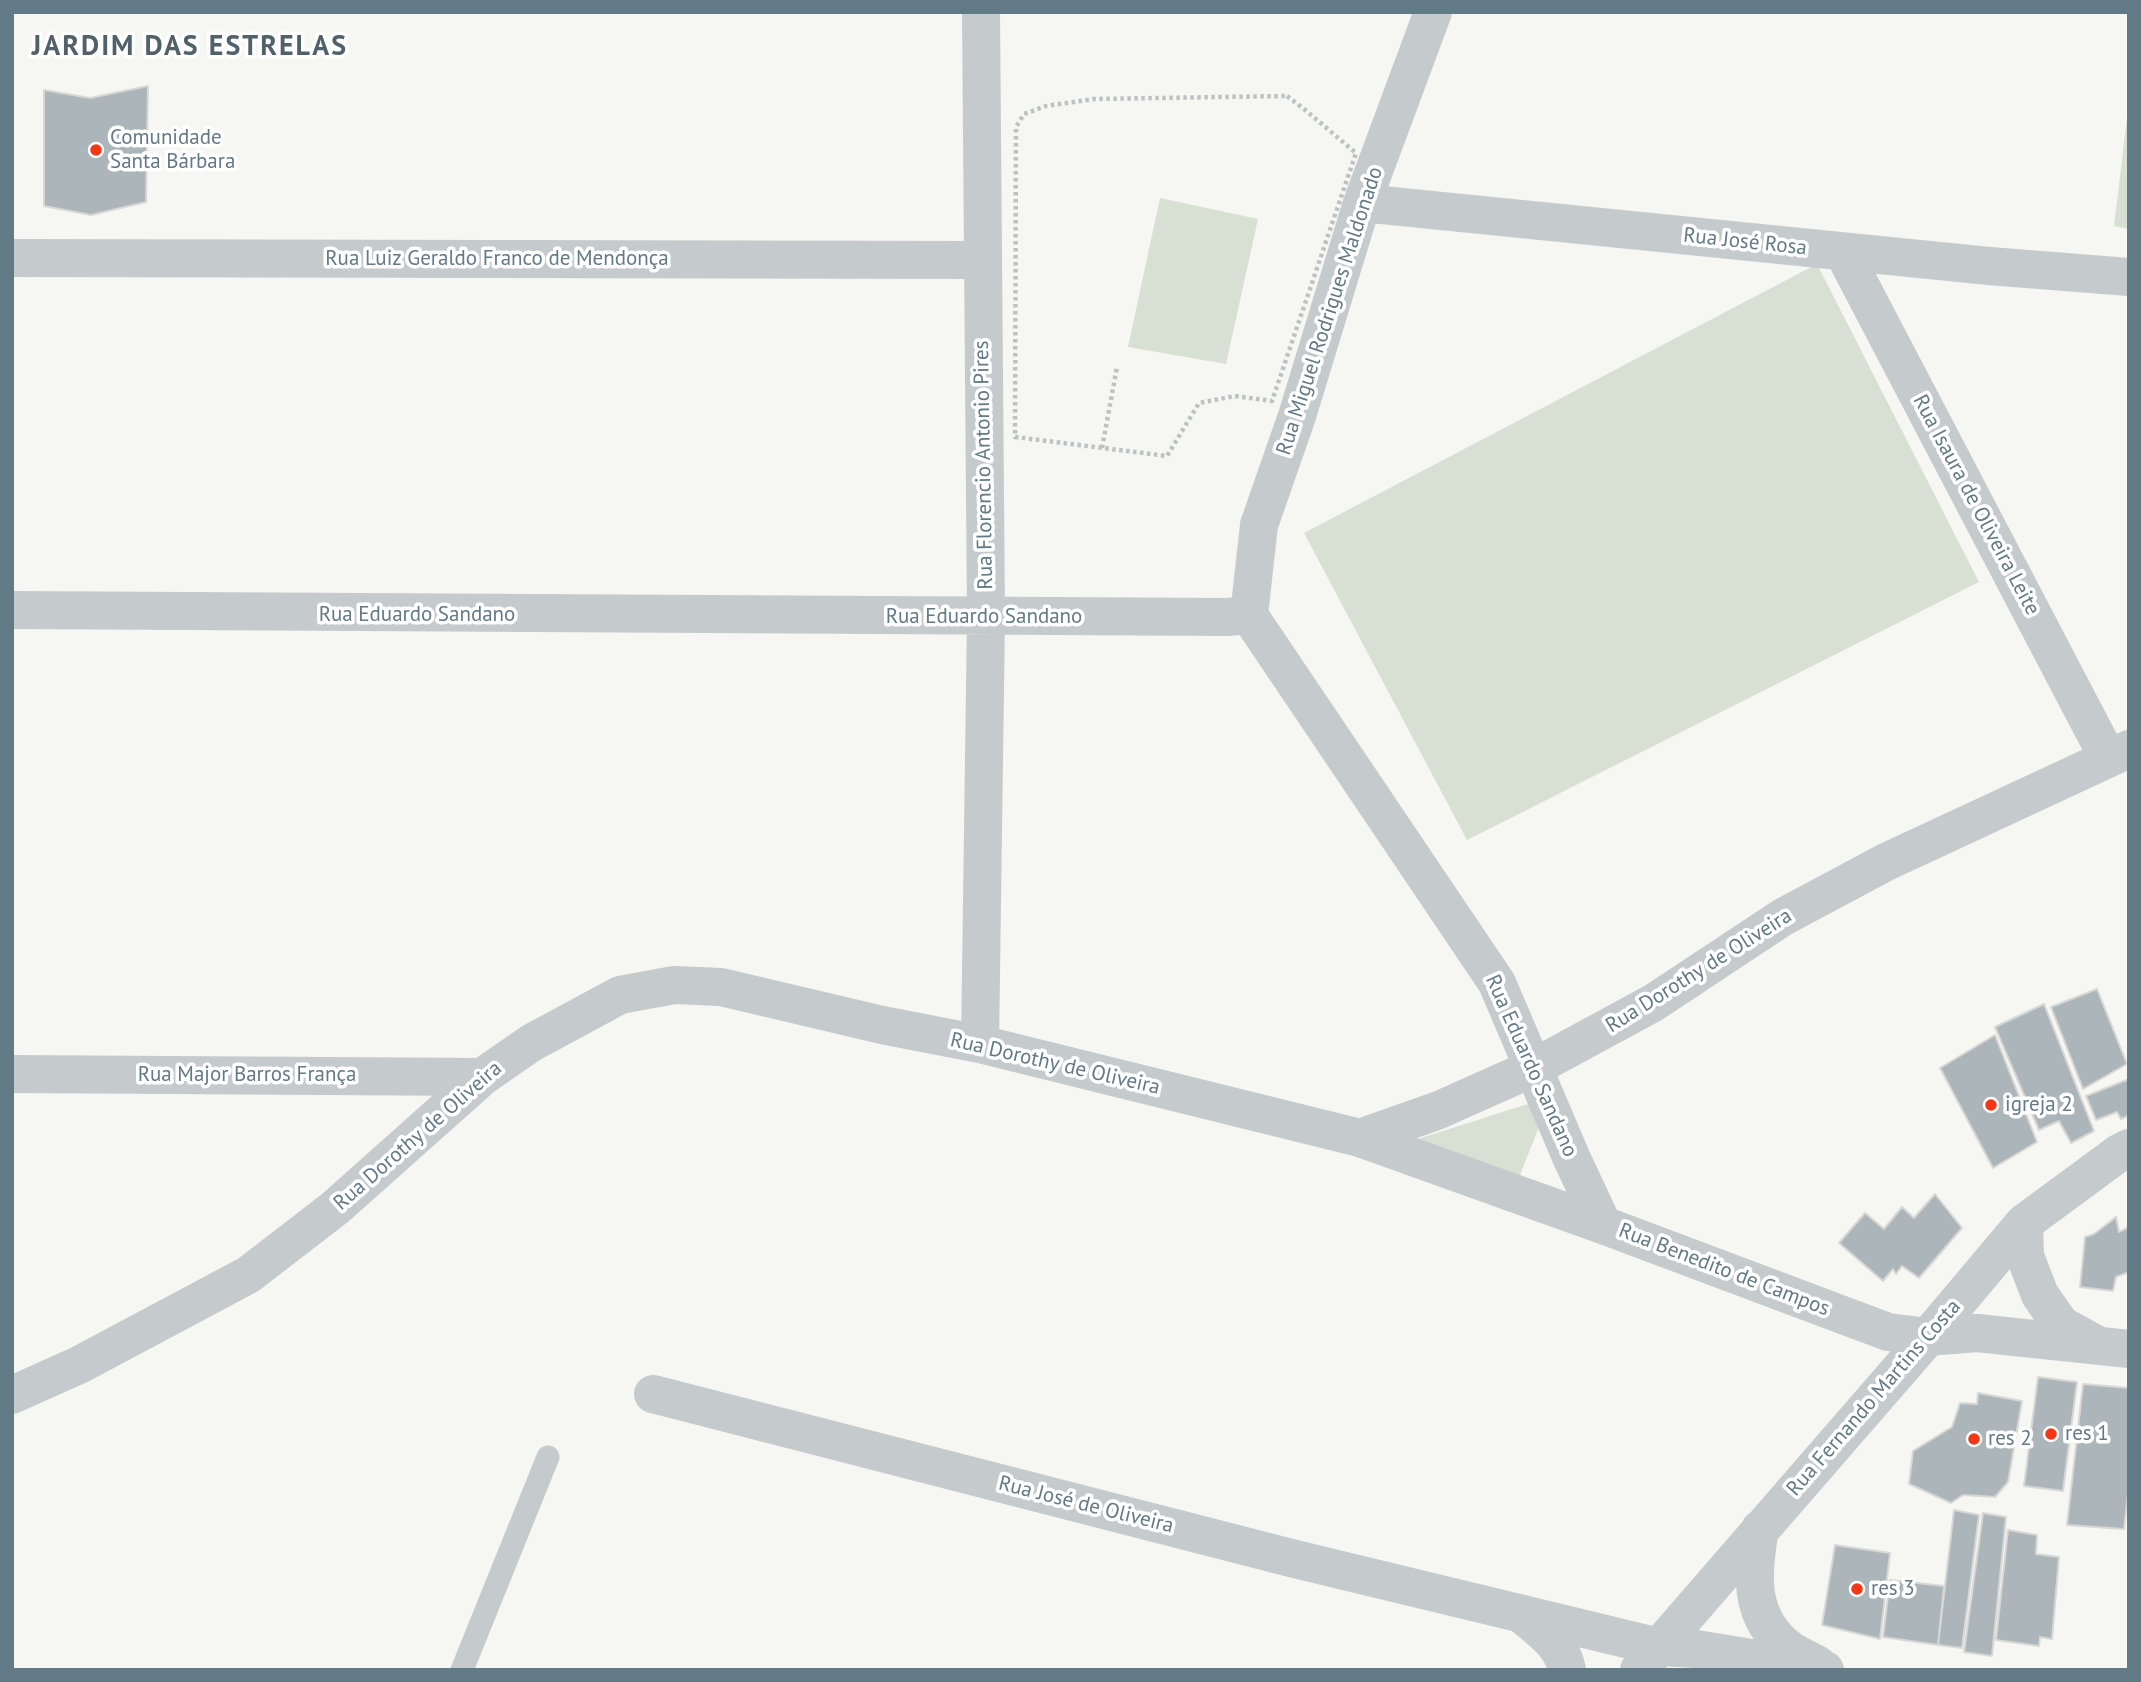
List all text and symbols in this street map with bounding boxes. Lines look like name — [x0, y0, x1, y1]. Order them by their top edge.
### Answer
district label: JARDIM DAS ESTRELAS — [34, 30, 346, 64]
place label: Comunidade Santa Bárbara — [110, 125, 235, 175]
marker: Comunidade Santa Bárbara — [88, 142, 104, 158]
street label: Rua Miguel Rodrigues Maldonado — [1271, 164, 1389, 458]
street label: Rua José Rosa — [1682, 223, 1808, 261]
street label: Rua Luiz Geraldo Franco de Mendonça — [325, 246, 669, 272]
street label: Rua Florencio Antonio Pires — [969, 340, 999, 590]
street label: Rua Isaura de Oliveira Leite — [1907, 390, 2045, 620]
street label: Rua Eduardo Sandano — [319, 602, 515, 628]
street label: Rua Eduardo Sandano — [886, 604, 1082, 630]
street label: Rua Dorothy de Oliveira — [1601, 903, 1797, 1039]
street label: Rua Eduardo Sandano — [1479, 971, 1583, 1161]
street label: Rua Dorothy de Oliveira — [948, 1028, 1162, 1100]
street label: Rua Dorothy de Oliveira — [329, 1056, 507, 1216]
street label: Rua Major Barros França — [138, 1062, 356, 1088]
place label: igreja 2 — [2005, 1092, 2073, 1118]
marker: igreja 2 — [1983, 1097, 1999, 1113]
street label: Rua Benedito de Campos — [1615, 1218, 1833, 1322]
street label: Rua Fernando Martins Costa — [1782, 1295, 1966, 1501]
place label: res 1 — [2065, 1421, 2109, 1447]
place label: res 2 — [1988, 1426, 2032, 1452]
marker: res 1 — [2043, 1426, 2059, 1442]
marker: res 2 — [1966, 1431, 1982, 1447]
street label: Rua José de Oliveira — [996, 1471, 1176, 1539]
place label: res 3 — [1871, 1576, 1915, 1602]
marker: res 3 — [1849, 1581, 1865, 1597]

